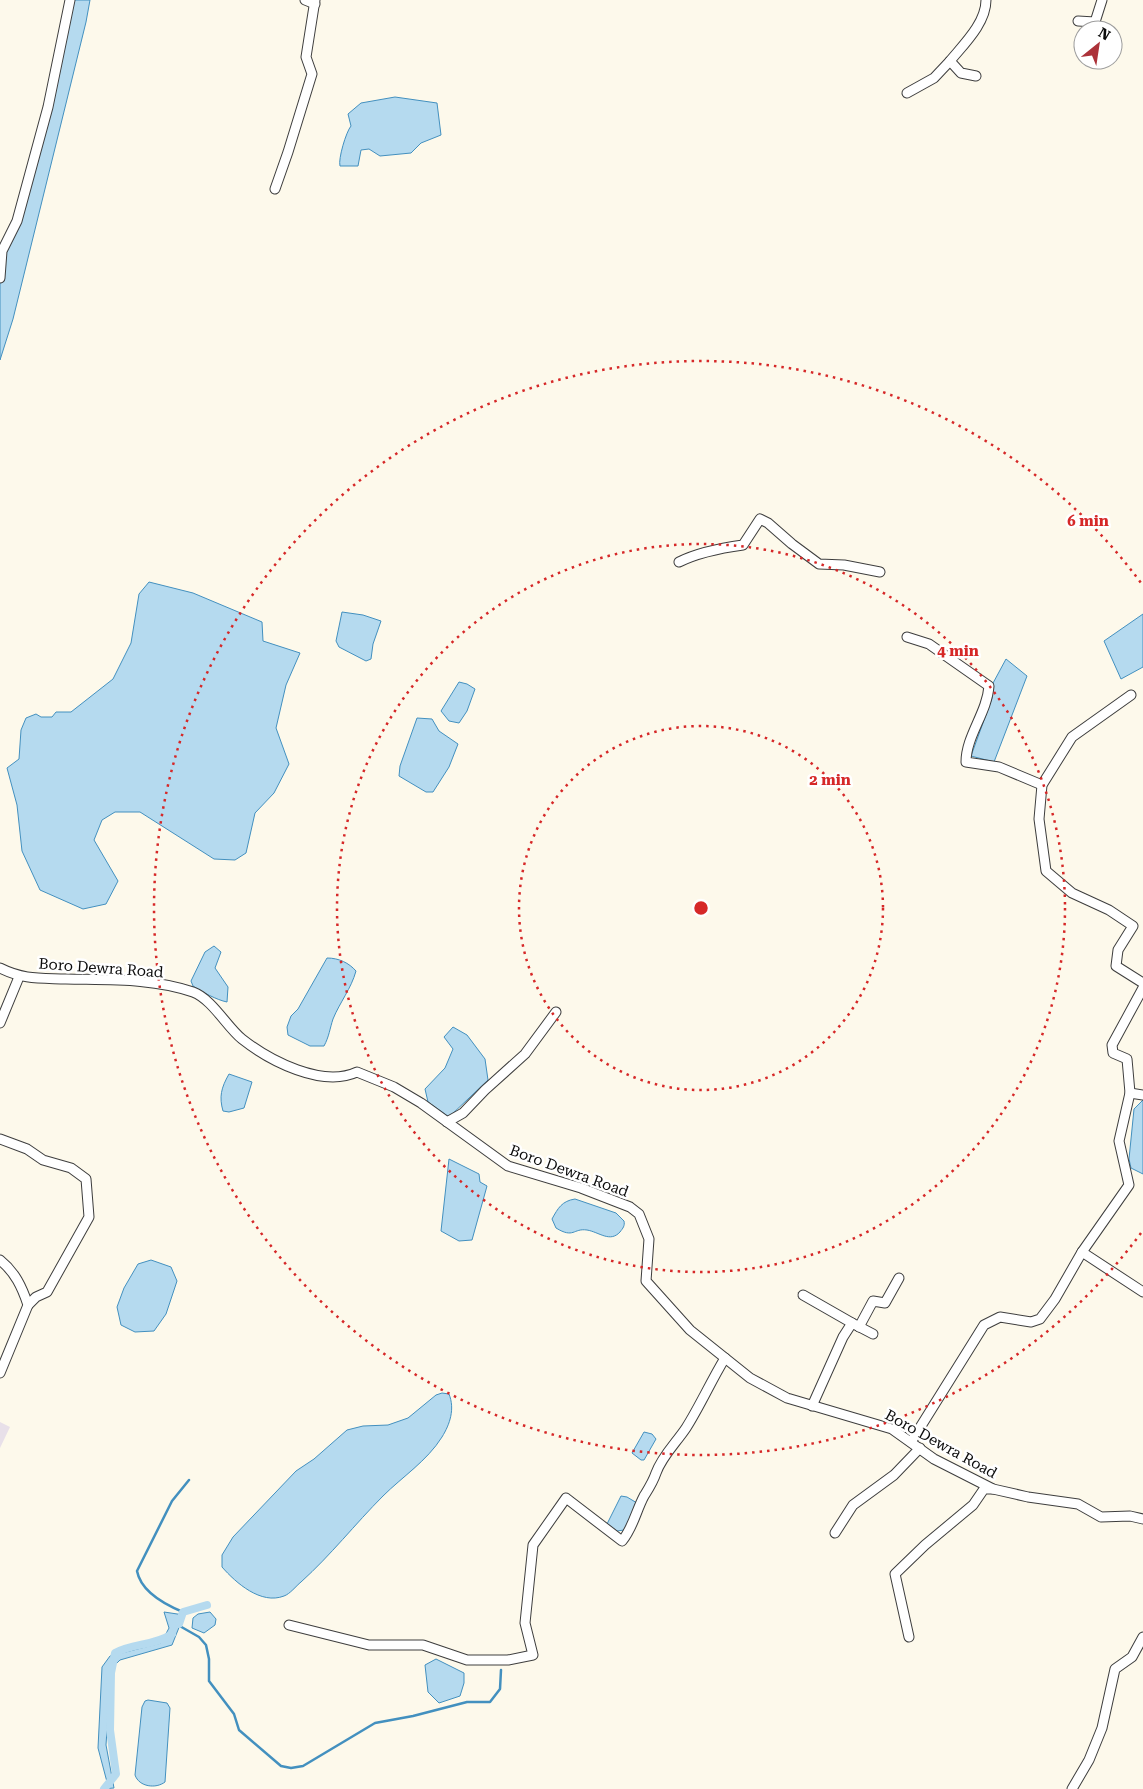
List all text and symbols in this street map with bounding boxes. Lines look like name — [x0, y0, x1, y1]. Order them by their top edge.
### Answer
north arrow — [1073, 20, 1123, 70]
text: N — [1096, 24, 1113, 43]
text: 6 min — [1067, 512, 1109, 530]
text: 4 min — [937, 642, 979, 660]
text: 2 min — [809, 771, 851, 789]
centre of rings — [692, 899, 710, 917]
street label: Boro Dewra Road — [38, 955, 165, 981]
street label: Boro Dewra Road — [507, 1141, 631, 1201]
street label: Boro Dewra Road — [882, 1406, 1000, 1482]

